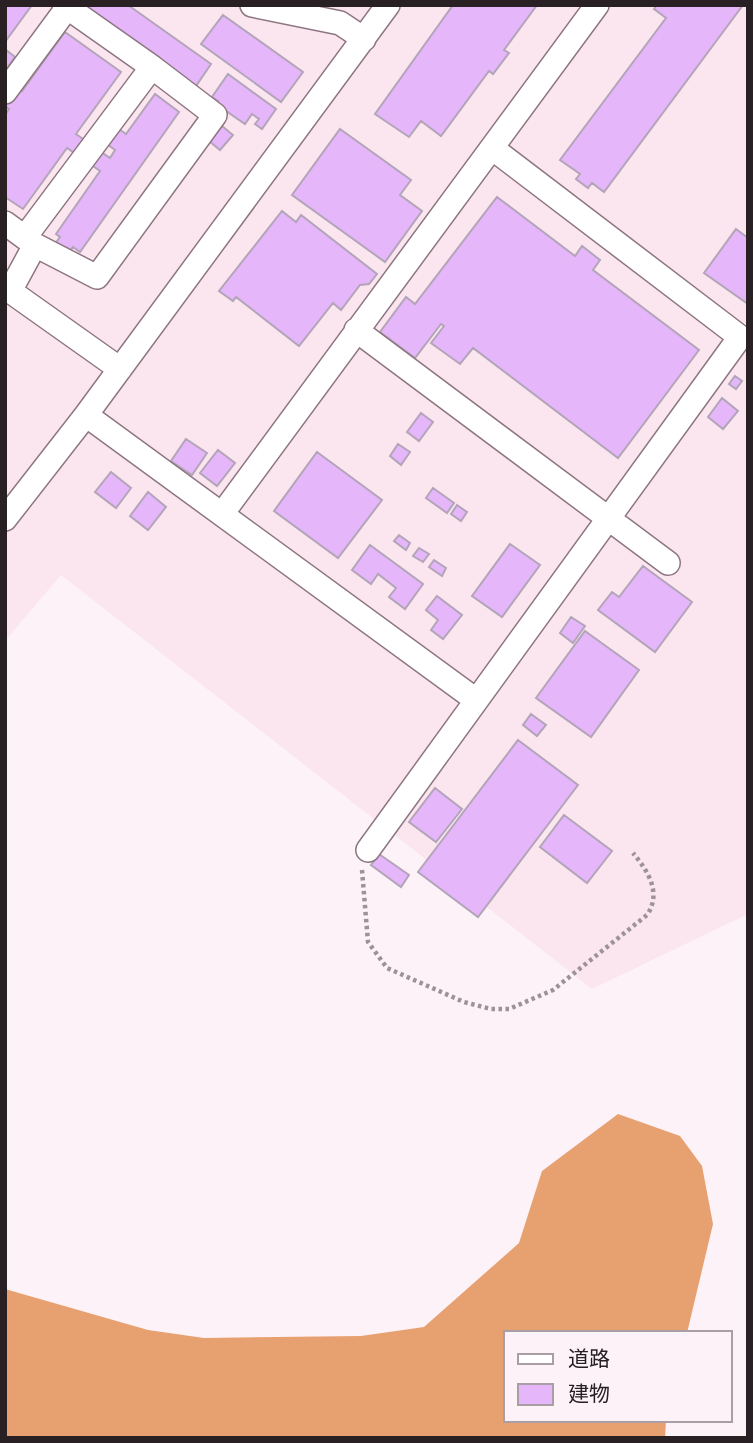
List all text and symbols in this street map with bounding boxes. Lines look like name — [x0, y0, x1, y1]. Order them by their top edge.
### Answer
legend — [504, 1331, 732, 1422]
text: 道路 — [568, 1344, 610, 1372]
text: 建物 — [568, 1379, 610, 1407]

